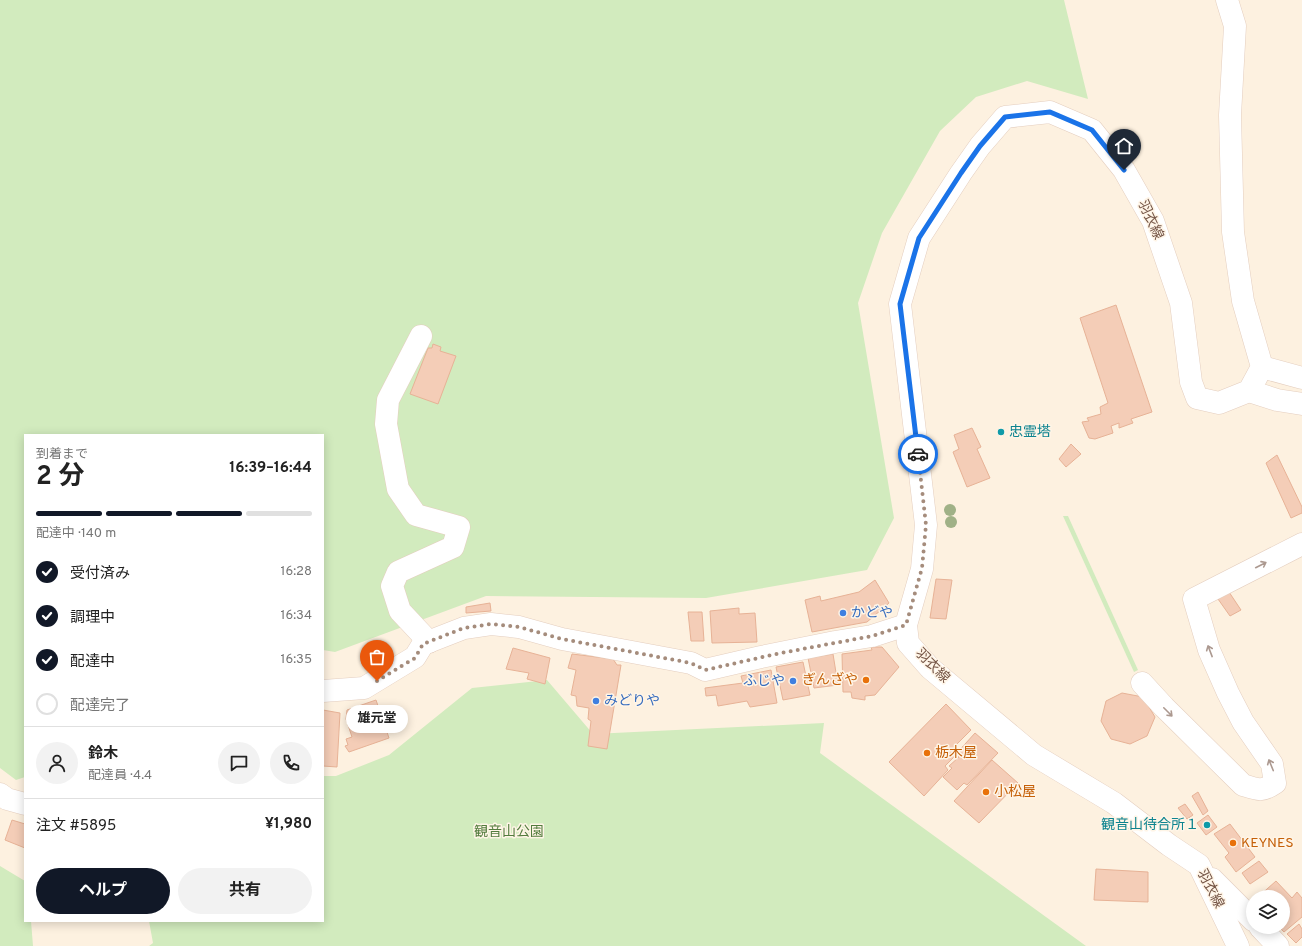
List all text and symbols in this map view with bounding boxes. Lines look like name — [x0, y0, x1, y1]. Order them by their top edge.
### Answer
pin — [1107, 129, 1141, 170]
icon: home — [1113, 135, 1135, 157]
street label: 羽衣線 — [1133, 197, 1167, 243]
place label: 忠霊塔 — [1009, 424, 1051, 441]
marker: 忠霊塔 — [996, 427, 1006, 437]
courier — [898, 434, 938, 474]
icon: car — [907, 443, 929, 465]
text: 到着まで — [36, 447, 88, 463]
text: 16:39–16:44 — [229, 459, 312, 478]
text: 2 分 — [36, 461, 84, 494]
text: 配達中 · 140 m — [36, 526, 116, 542]
icon: check — [36, 561, 58, 583]
one-way arrow — [1255, 561, 1267, 568]
text: 16:28 — [281, 564, 312, 580]
text: 受付済み — [70, 565, 130, 584]
icon: check — [36, 605, 58, 627]
place label: かどや — [851, 605, 893, 622]
text: 16:34 — [281, 608, 312, 624]
marker: かどや — [838, 608, 848, 618]
text: 調理中 — [70, 609, 115, 628]
pin — [360, 640, 394, 681]
street label: 羽衣線 — [911, 645, 953, 687]
one-way arrow — [1206, 645, 1213, 657]
icon: bag — [366, 646, 388, 668]
icon: check — [36, 649, 58, 671]
text: 16:35 — [281, 652, 312, 668]
text: 配達中 — [70, 653, 115, 672]
place label: ぎんざや — [802, 671, 858, 689]
place label: ふじや — [743, 673, 785, 690]
marker: ぎんざや — [861, 675, 871, 685]
marker: ふじや — [788, 676, 798, 686]
place label: みどりや — [604, 693, 660, 710]
marker: みどりや — [591, 696, 601, 706]
text: 配達完了 — [70, 697, 130, 716]
callout: 雄元堂 — [346, 705, 408, 733]
one-way arrow — [1164, 707, 1173, 717]
text: 雄元堂 — [357, 711, 397, 727]
button: person — [36, 742, 78, 784]
button: chat — [218, 742, 260, 784]
button: phone — [270, 742, 312, 784]
text: 鈴木 — [88, 745, 118, 764]
place label: 栃木屋 — [935, 745, 977, 762]
marker: 栃木屋 — [922, 748, 932, 758]
one-way arrow — [1266, 759, 1274, 771]
text: 配達員 · 4.4 — [88, 768, 152, 784]
place label: 小松屋 — [994, 784, 1036, 801]
marker: 小松屋 — [981, 787, 991, 797]
text: ¥1,980 — [265, 815, 312, 834]
text: 注文 #5895 — [36, 817, 116, 836]
place label: 観音山待合所１ — [1101, 817, 1199, 834]
marker: 観音山待合所１ — [1202, 820, 1212, 830]
park label: 観音山公園 — [474, 824, 544, 841]
place label: KEYNES — [1241, 835, 1294, 852]
marker: KEYNES — [1228, 838, 1238, 848]
street label: 羽衣線 — [1193, 866, 1227, 912]
button: ヘルプ — [36, 868, 170, 914]
button: 共有 — [178, 868, 312, 914]
map controls — [1246, 890, 1290, 934]
button: layers — [1246, 890, 1290, 934]

